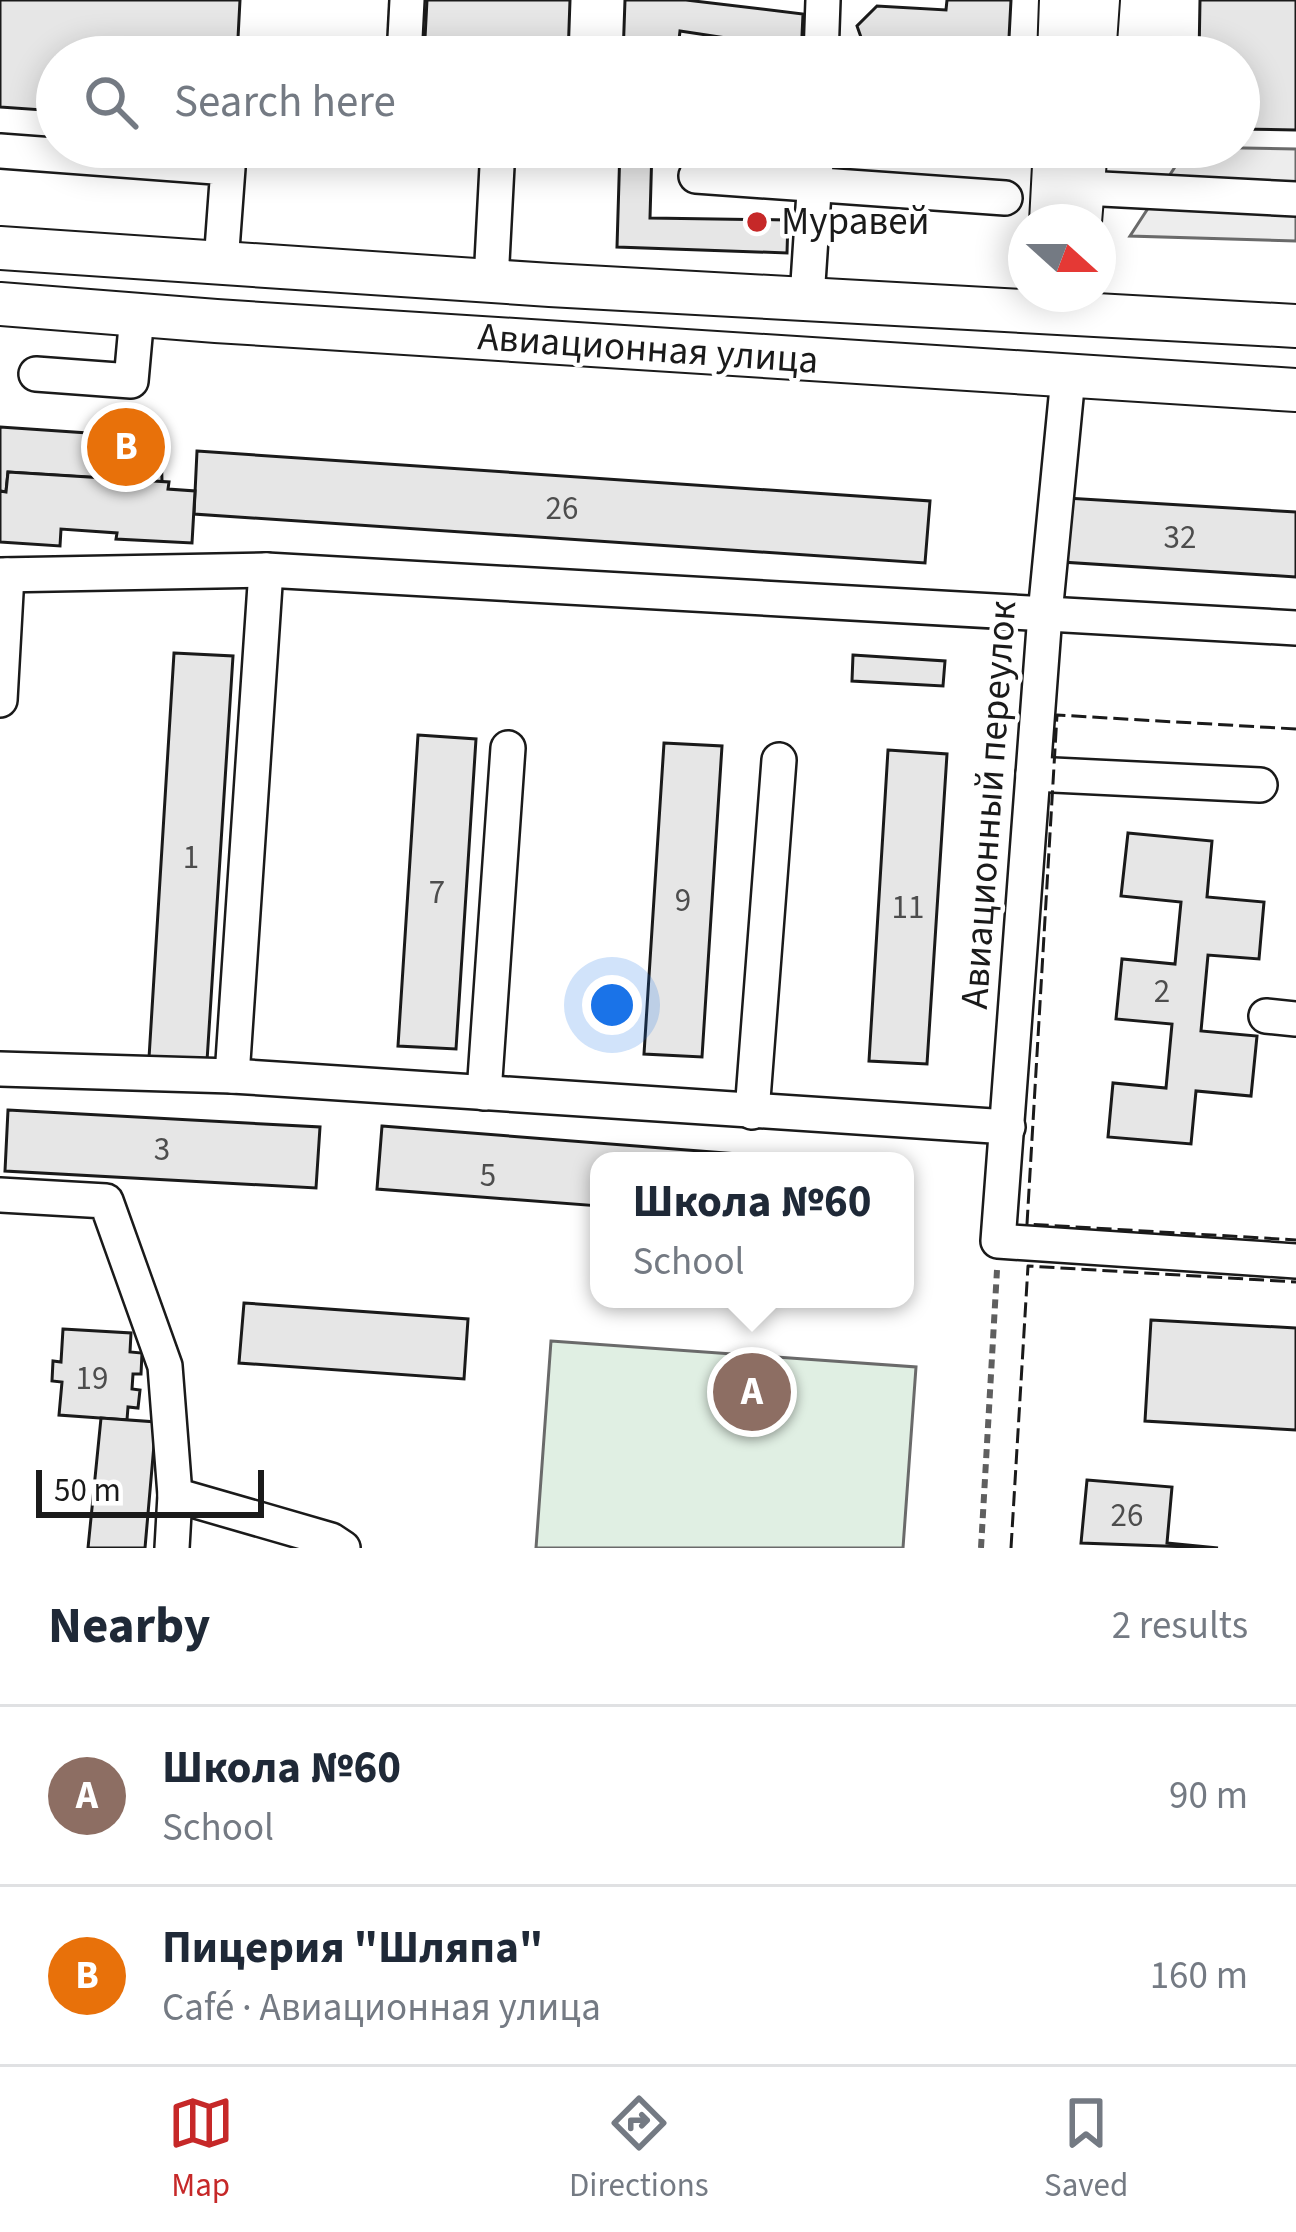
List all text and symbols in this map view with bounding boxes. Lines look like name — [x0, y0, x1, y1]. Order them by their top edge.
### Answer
search box — [36, 36, 1260, 168]
icon: search — [78, 69, 144, 135]
text: Search here — [174, 70, 396, 134]
place label: Муравей — [781, 194, 930, 250]
north arrow — [1008, 204, 1116, 312]
marker: Муравей — [744, 209, 770, 235]
street label: Авиационная улица — [476, 309, 820, 389]
pin: B — [87, 402, 165, 492]
house number: 26 — [546, 485, 578, 532]
house number: 32 — [1164, 514, 1196, 561]
street label: Авиационный переулок — [947, 599, 1031, 1011]
house number: 1 — [183, 834, 199, 881]
house number: 7 — [429, 869, 445, 916]
house number: 9 — [675, 877, 691, 924]
house number: 11 — [892, 884, 924, 931]
house number: 2 — [1154, 968, 1170, 1015]
your location — [582, 975, 642, 1035]
house number: 3 — [154, 1126, 170, 1173]
house number: 5 — [480, 1152, 496, 1199]
popup — [590, 1152, 914, 1308]
text: Школа №60 — [632, 1170, 872, 1234]
text: School — [632, 1234, 745, 1290]
pin: A — [713, 1347, 791, 1437]
house number: 19 — [76, 1355, 108, 1402]
scale bar — [36, 1464, 264, 1517]
text: 50 m — [54, 1467, 121, 1514]
house number: 26 — [1111, 1492, 1143, 1539]
text: Nearby — [48, 1590, 210, 1662]
text: 2 results — [1112, 1598, 1248, 1654]
text: Школа №60 — [162, 1736, 401, 1800]
text: A — [76, 1768, 98, 1824]
text: 90 m — [1169, 1768, 1248, 1824]
text: School — [162, 1800, 274, 1856]
text: Пицерия "Шляпа" — [162, 1916, 543, 1980]
text: B — [75, 1948, 99, 2004]
text: 160 m — [1150, 1948, 1248, 2004]
text: Café · Авиационная улица — [162, 1980, 601, 2036]
tab: Map — [168, 2090, 234, 2209]
tab: Directions — [569, 2090, 709, 2209]
tab: Saved — [1044, 2090, 1128, 2209]

